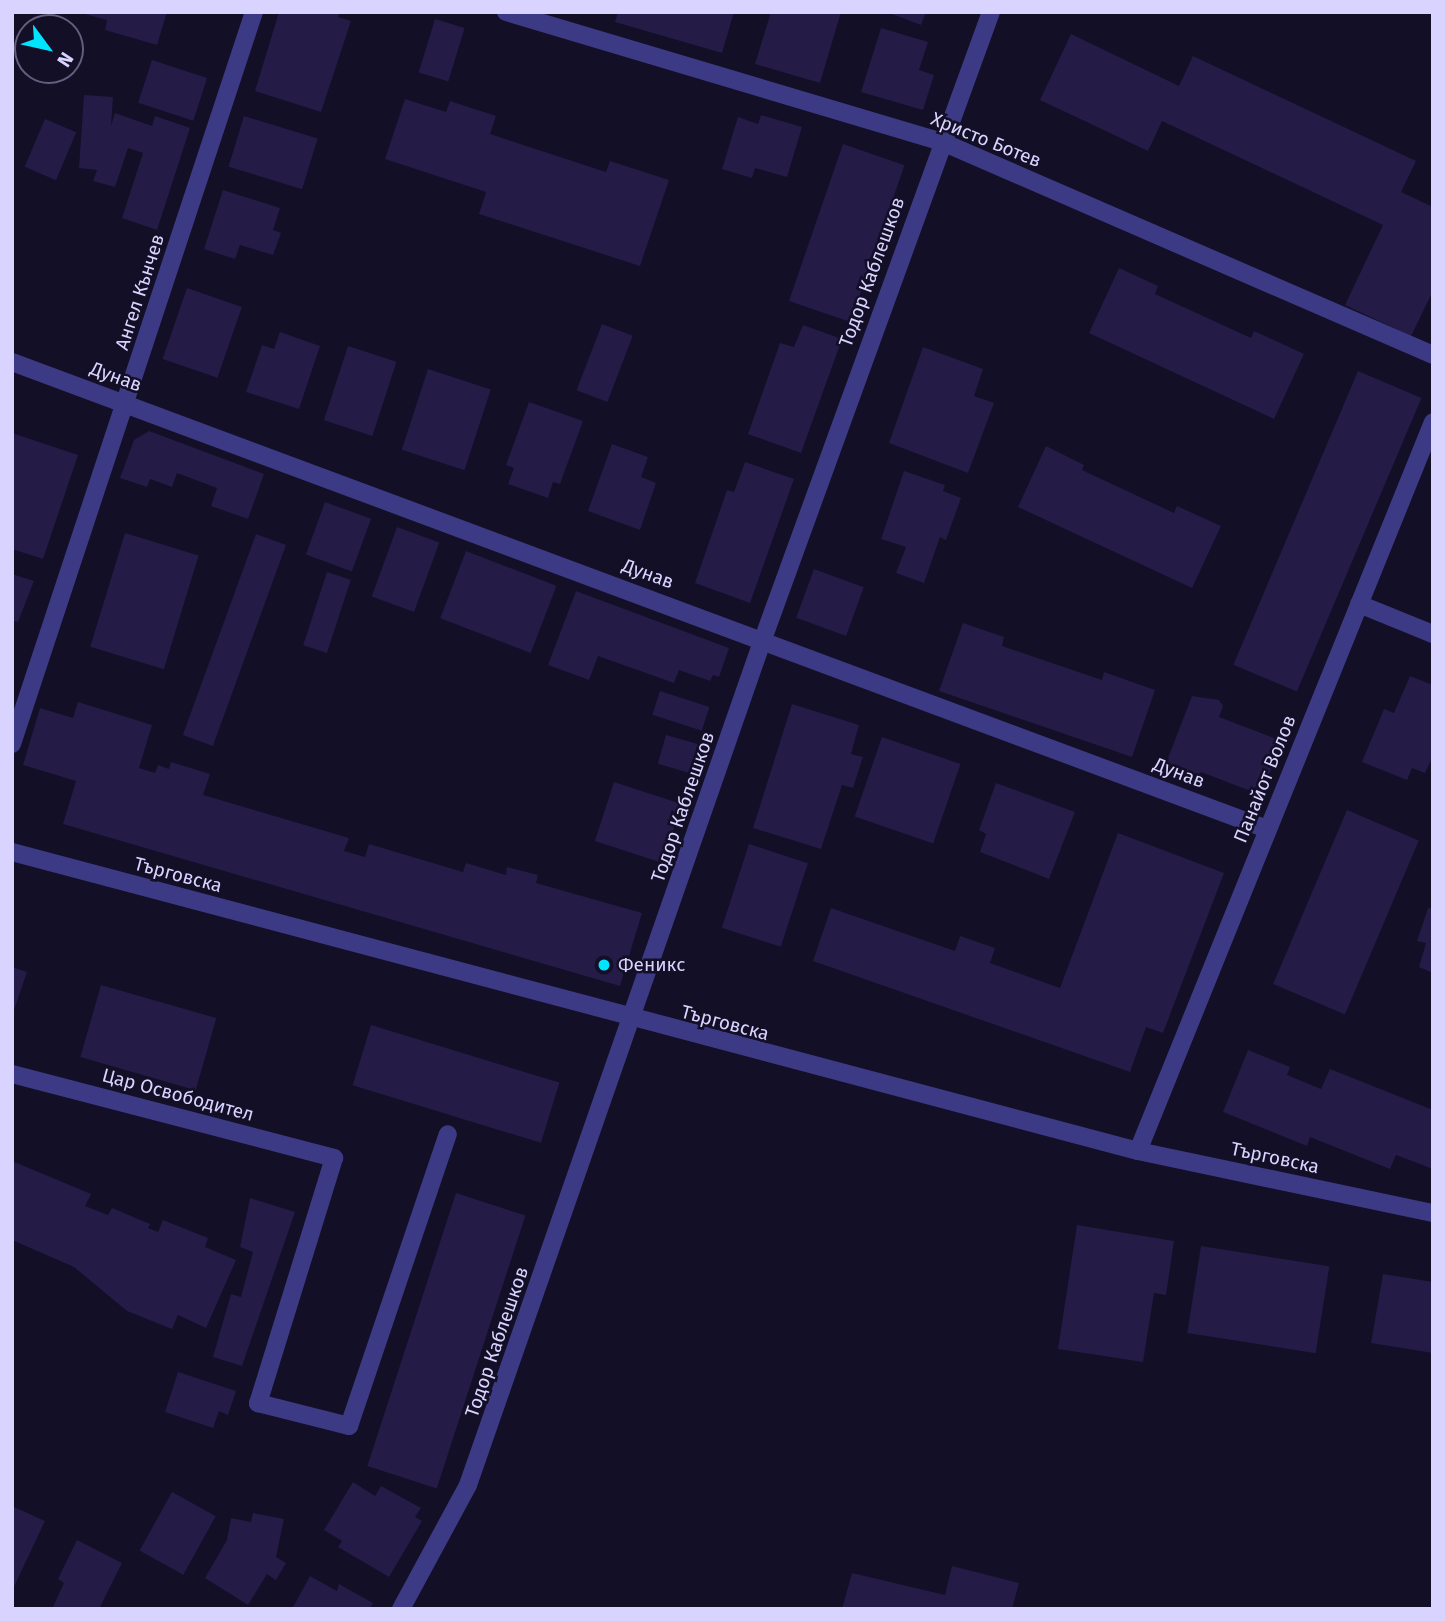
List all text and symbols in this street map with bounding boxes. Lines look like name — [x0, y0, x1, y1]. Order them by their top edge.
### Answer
north arrow — [14, 14, 84, 84]
text: N — [52, 48, 78, 71]
street label: Христо Ботев — [927, 108, 1045, 172]
street label: Тодор Каблешков — [834, 194, 910, 350]
street label: Ангел Кънчев — [111, 231, 169, 353]
street label: Дунав — [87, 357, 145, 397]
street label: Дунав — [619, 554, 677, 594]
street label: Панайот Волов — [1229, 712, 1301, 846]
street label: Тодор Каблешков — [647, 729, 719, 885]
street label: Дунав — [1150, 753, 1208, 793]
street label: Търговска — [132, 852, 224, 898]
place label: Феникс — [618, 954, 685, 976]
marker: Феникс — [596, 957, 612, 973]
street label: Търговска — [679, 1000, 771, 1046]
street label: Цар Освободител — [100, 1064, 256, 1126]
street label: Търговска — [1229, 1137, 1321, 1179]
street label: Тодор Каблешков — [461, 1264, 533, 1420]

